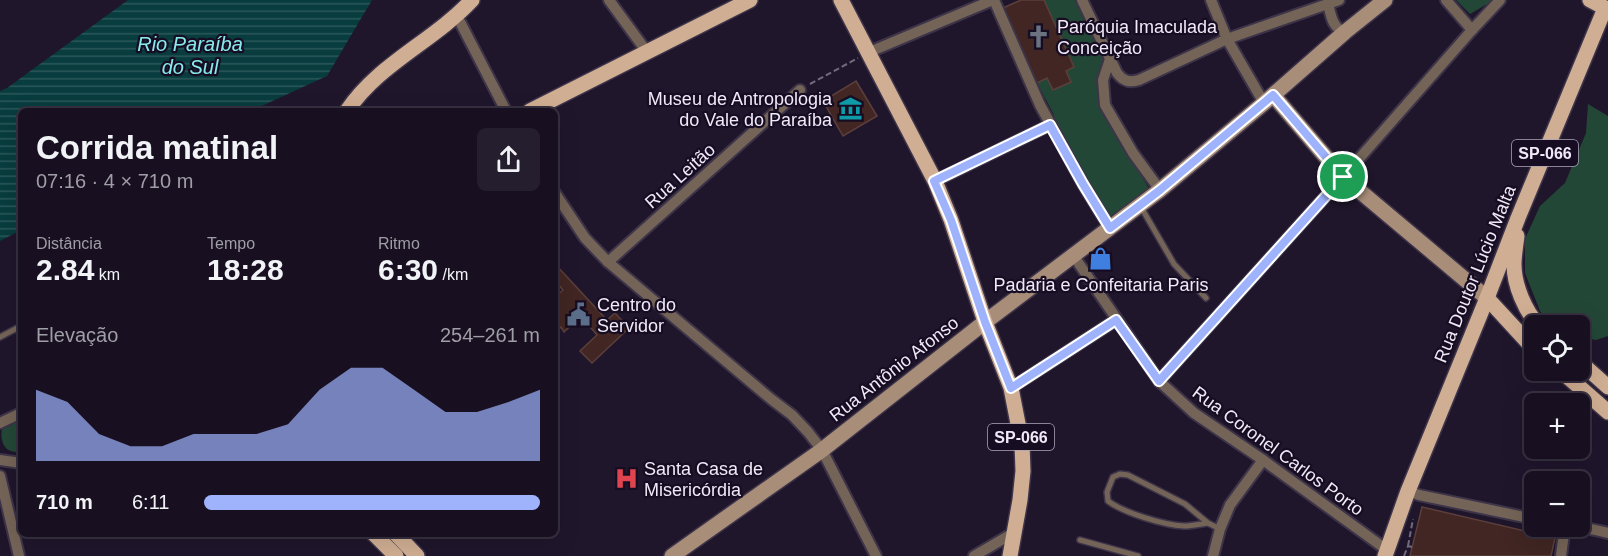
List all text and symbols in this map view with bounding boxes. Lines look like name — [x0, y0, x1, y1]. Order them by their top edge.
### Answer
place label: Paróquia Imaculada Conceição — [1057, 17, 1218, 58]
church icon: Paróquia Imaculada Conceição — [1026, 24, 1052, 50]
water label: Rio Paraíba do Sul — [137, 33, 243, 78]
place label: Museu de Antropologia do Vale do Paraíba — [648, 89, 833, 130]
museum icon: Museu de Antropologia do Vale do Paraíba — [837, 96, 863, 122]
button: share — [477, 128, 540, 191]
text: Corrida matinal — [36, 129, 278, 166]
street label: Rua Leitão — [641, 139, 719, 213]
road number: SP-066 — [1512, 140, 1578, 166]
pin — [1317, 151, 1368, 202]
icon: arrive — [1326, 160, 1359, 193]
text: 07:16 · 4 × 710 m — [36, 170, 193, 192]
street label: Rua Doutor Lúcio Malta — [1430, 182, 1520, 365]
text: Distância — [36, 235, 102, 252]
text: Tempo — [207, 235, 255, 252]
text: Ritmo — [378, 235, 420, 252]
shop icon: Padaria e Confeitaria Paris — [1088, 246, 1114, 272]
text: 2.84 — [36, 253, 94, 286]
text: 18:28 — [207, 253, 284, 286]
text: 6:30 — [378, 253, 438, 286]
text: km — [94, 266, 120, 283]
text: /km — [438, 266, 468, 283]
place label: Padaria e Confeitaria Paris — [993, 275, 1209, 295]
place label: Centro do Servidor — [597, 295, 676, 336]
public building icon: Centro do Servidor — [566, 302, 592, 328]
street label: Rua Antônio Afonso — [826, 312, 962, 426]
map controls — [1524, 315, 1590, 537]
button: locate — [1524, 315, 1590, 381]
text: Elevação — [36, 324, 118, 346]
text: 254–261 m — [440, 324, 540, 346]
street label: Rua Coronel Carlos Porto — [1189, 382, 1367, 520]
button: + — [1524, 393, 1590, 459]
road number: SP-066 — [988, 424, 1054, 450]
place label: Santa Casa de Misericórdia — [644, 459, 763, 500]
hospital icon: Santa Casa de Misericórdia — [613, 466, 639, 492]
button: − — [1524, 471, 1590, 537]
text: 710 m — [36, 491, 93, 513]
text: 6:11 — [132, 491, 169, 513]

